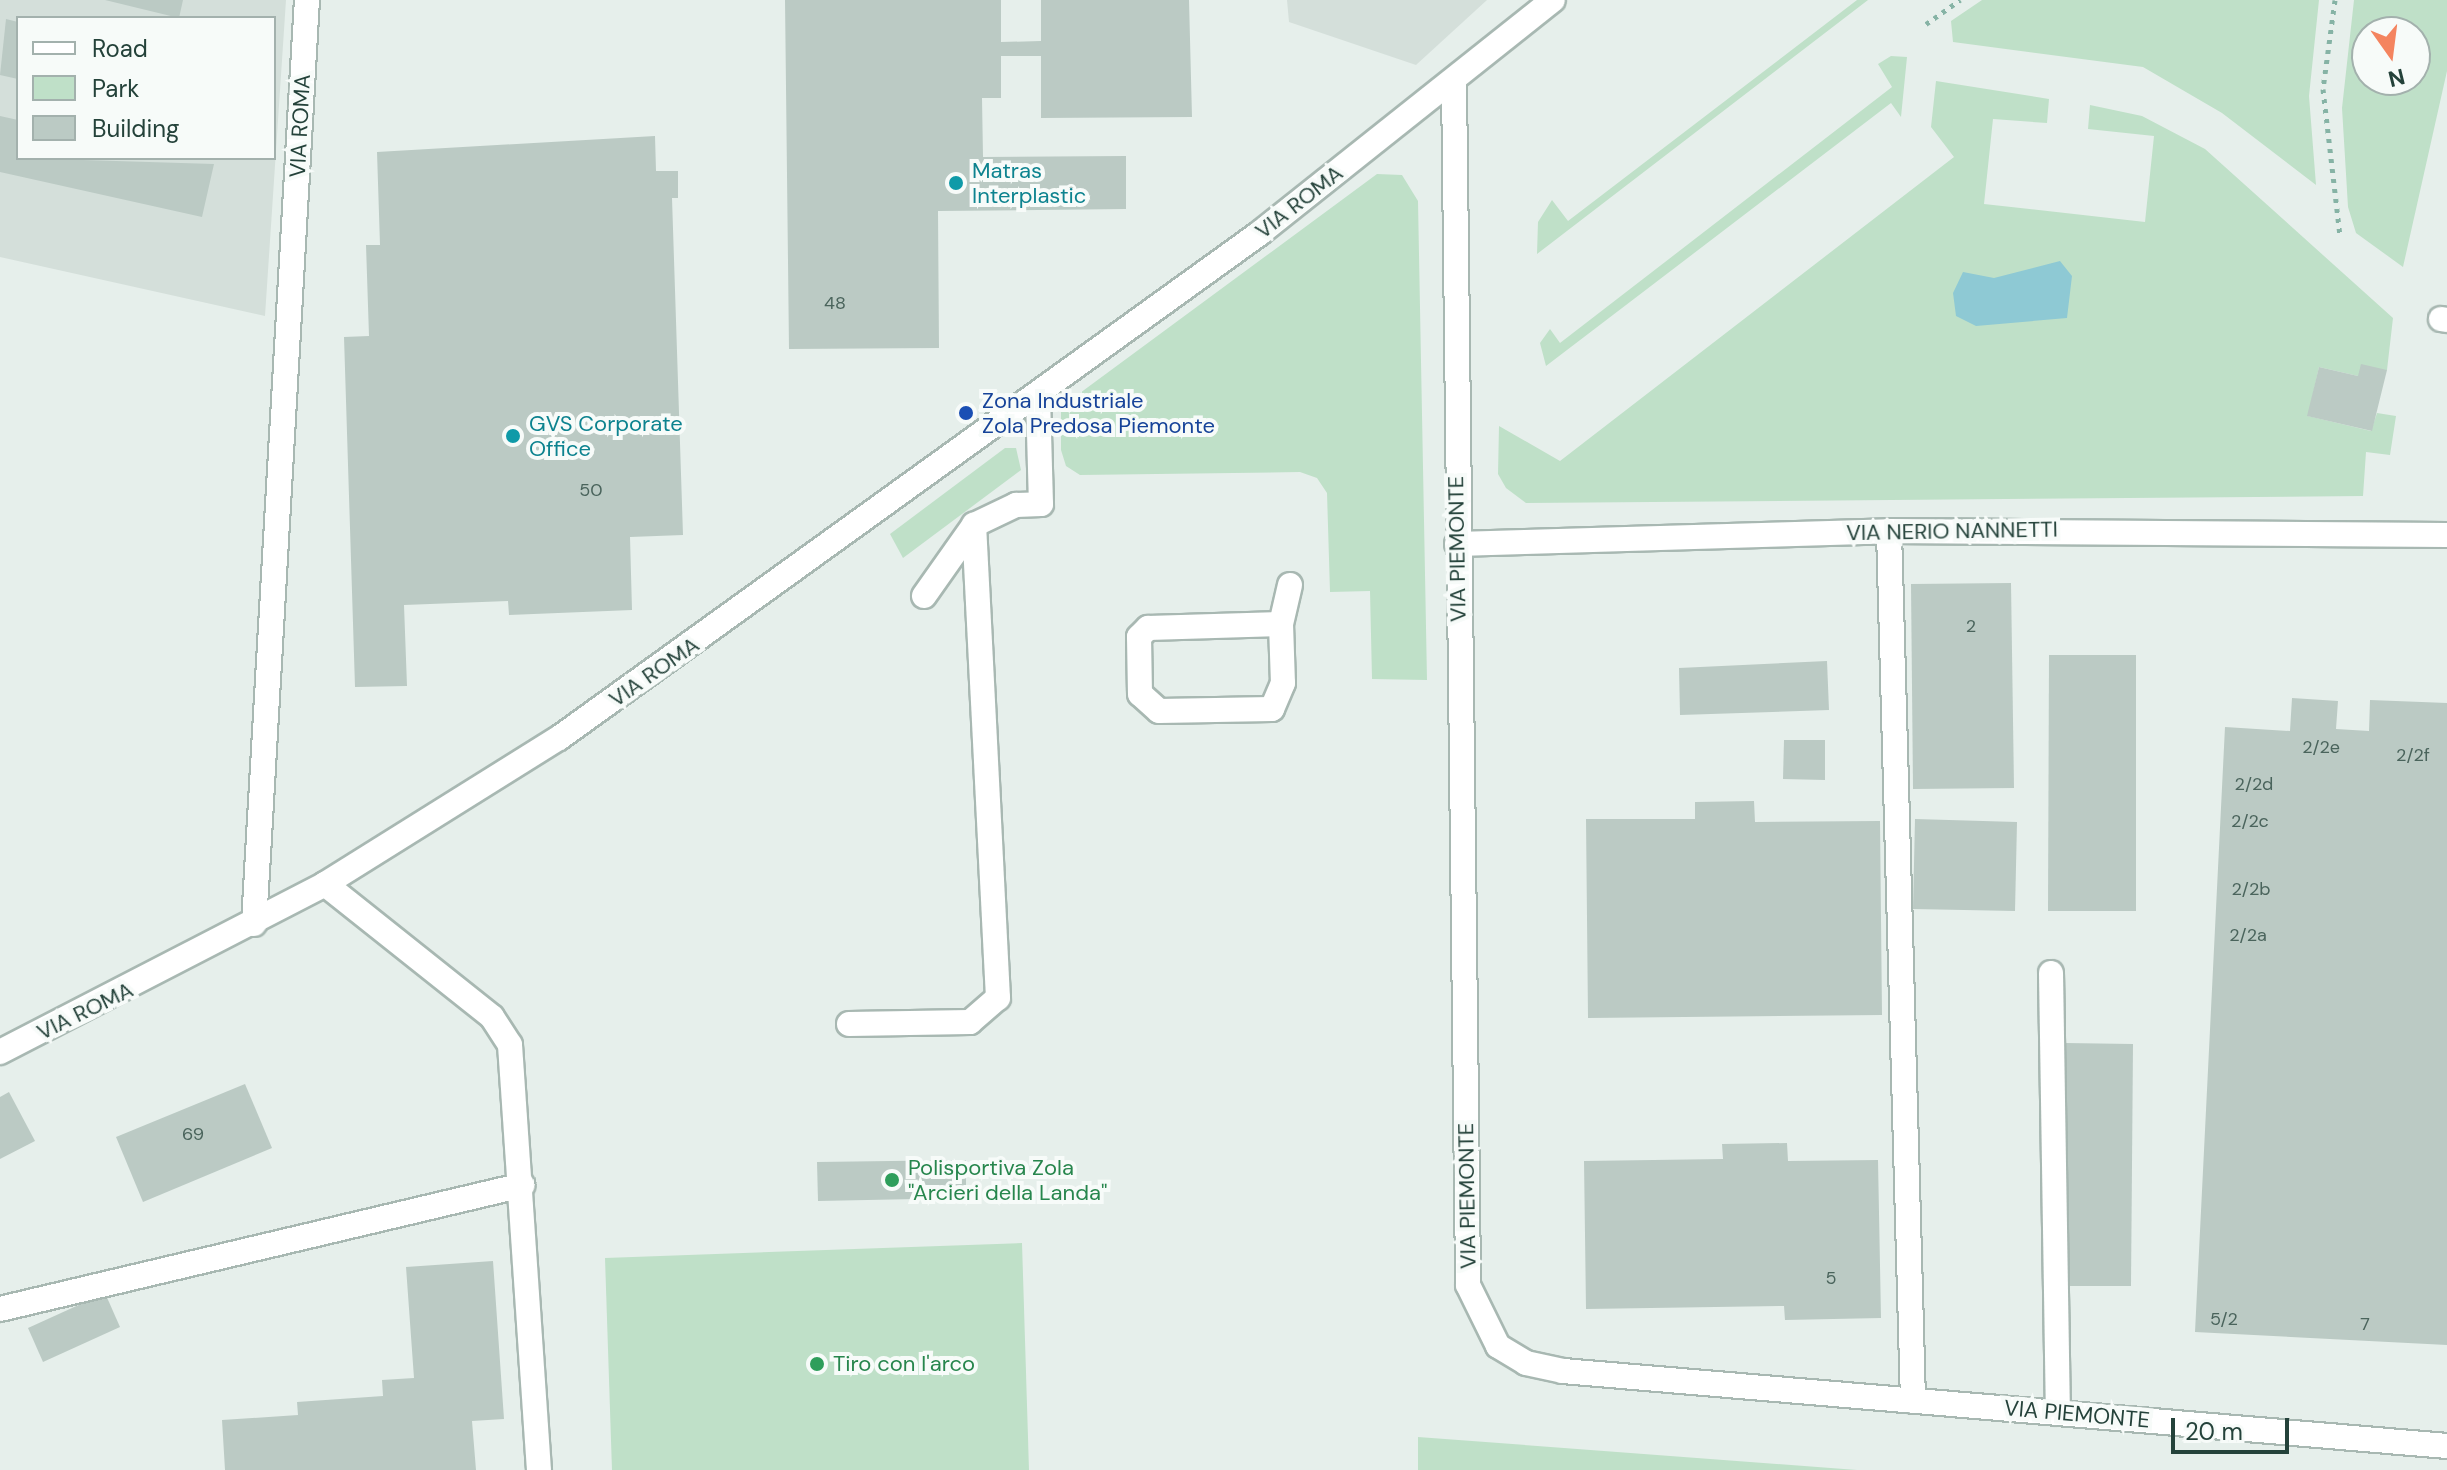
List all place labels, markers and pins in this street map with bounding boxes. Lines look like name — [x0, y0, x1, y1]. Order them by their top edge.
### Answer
place label: Matras Interplastic — [972, 157, 1086, 208]
marker: Matras Interplastic — [947, 174, 965, 192]
place label: Zona Industriale Zola Predosa Piemonte — [982, 387, 1215, 438]
marker: Zona Industriale Zola Predosa Piemonte — [957, 404, 975, 422]
place label: GVS Corporate Office — [529, 410, 683, 462]
marker: GVS Corporate Office — [504, 427, 522, 445]
place label: Polisportiva Zola "Arcieri della Landa" — [908, 1154, 1107, 1206]
marker: Polisportiva Zola "Arcieri della Landa" — [883, 1171, 901, 1189]
place label: Tiro con l'arco — [833, 1351, 975, 1377]
marker: Tiro con l'arco — [808, 1355, 826, 1373]

